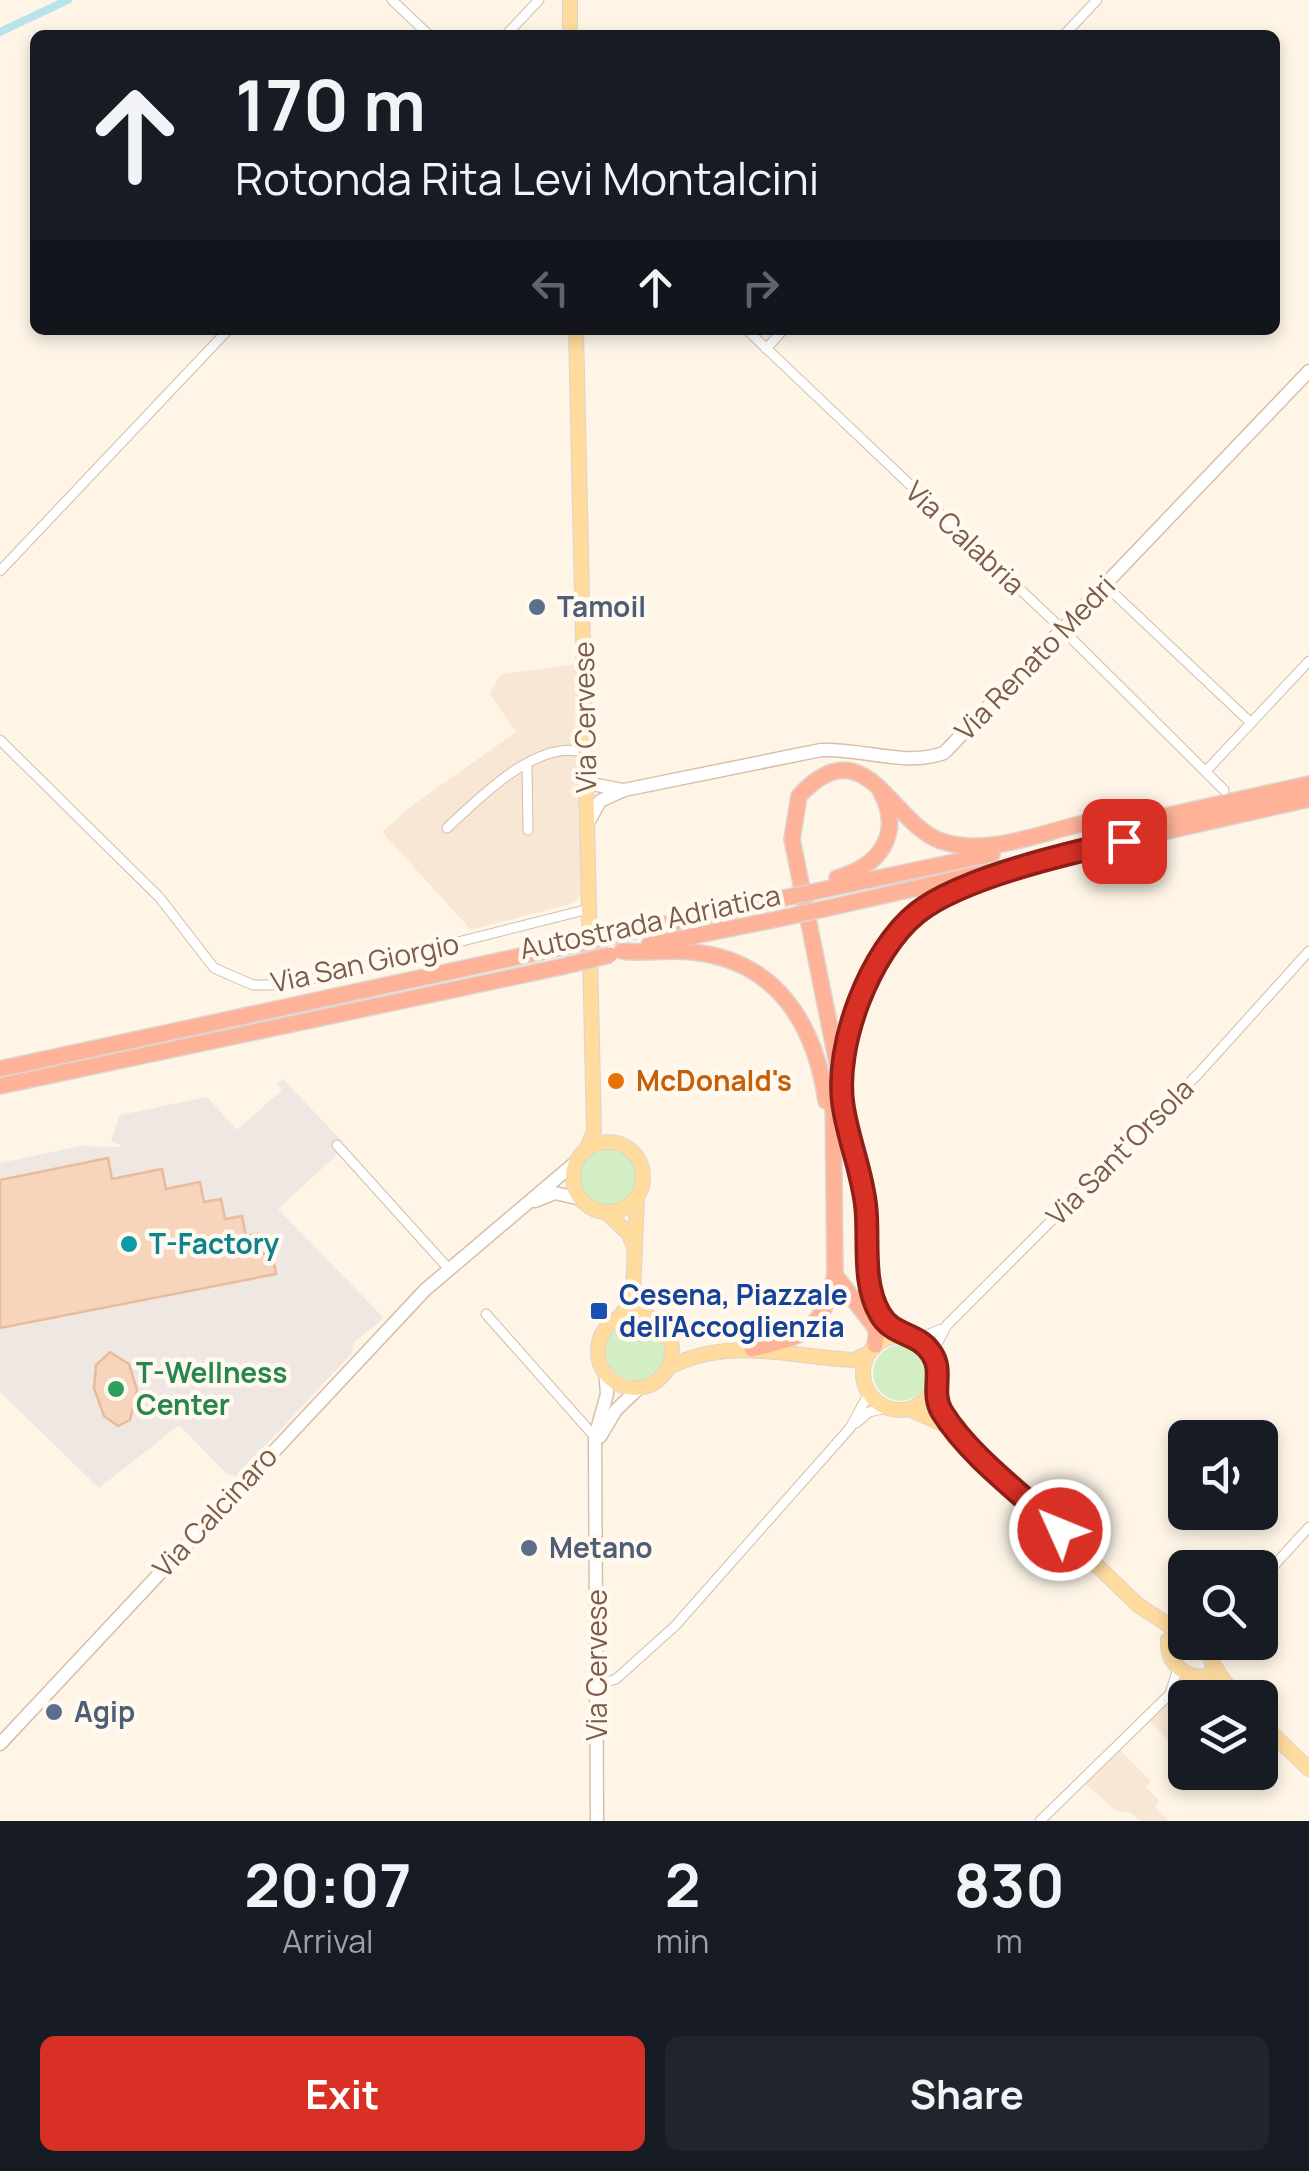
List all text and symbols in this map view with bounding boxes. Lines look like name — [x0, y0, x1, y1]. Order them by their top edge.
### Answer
text: 170 m — [235, 56, 426, 152]
icon: ahead — [70, 70, 200, 200]
text: Rotonda Rita Levi Montalcini — [235, 147, 819, 209]
icon: left — [523, 260, 578, 315]
icon: ahead — [628, 260, 683, 315]
icon: right — [733, 260, 788, 315]
street label: Via Calabria — [898, 472, 1034, 602]
street label: Via Renato Medri — [946, 567, 1123, 748]
place label: Tamoil — [557, 587, 646, 625]
marker: Tamoil — [526, 596, 548, 618]
street label: Via Cervese — [564, 641, 604, 793]
pin — [1082, 799, 1167, 884]
icon: arrive — [1097, 814, 1152, 869]
street label: Autostrada Adriatica — [516, 875, 784, 967]
street label: Via San Giorgio — [267, 924, 462, 1000]
place label: McDonald's — [636, 1061, 792, 1099]
street label: Via Sant'Orsola — [1037, 1069, 1201, 1233]
marker: McDonald's — [605, 1070, 627, 1092]
place label: T-Factory — [149, 1224, 279, 1262]
marker: T-Factory — [118, 1233, 140, 1255]
place label: Cesena, Piazzale dell'Accoglienzia — [619, 1275, 848, 1345]
marker: Cesena, Piazzale dell'Accoglienzia — [588, 1300, 610, 1322]
place label: T-Wellness Center — [136, 1353, 287, 1423]
marker: T-Wellness Center — [105, 1378, 127, 1400]
map controls — [1168, 1420, 1278, 1790]
button: sound — [1168, 1420, 1278, 1530]
street label: Via Calcinaro — [144, 1438, 285, 1585]
position arrow — [1008, 1478, 1112, 1582]
place label: Metano — [549, 1528, 653, 1566]
marker: Metano — [518, 1537, 540, 1559]
button: search — [1168, 1550, 1278, 1660]
street label: Via Cervese — [577, 1589, 615, 1741]
button: layers — [1168, 1680, 1278, 1790]
place label: Agip — [74, 1692, 135, 1730]
marker: Agip — [43, 1701, 65, 1723]
text: 20:07 — [244, 1843, 412, 1925]
text: 2 — [665, 1843, 700, 1925]
text: 830 — [954, 1843, 1065, 1925]
text: Arrival — [282, 1919, 374, 1963]
text: min — [656, 1919, 709, 1963]
text: m — [996, 1919, 1023, 1963]
button: Exit — [40, 2036, 645, 2151]
button: Share — [665, 2036, 1269, 2151]

